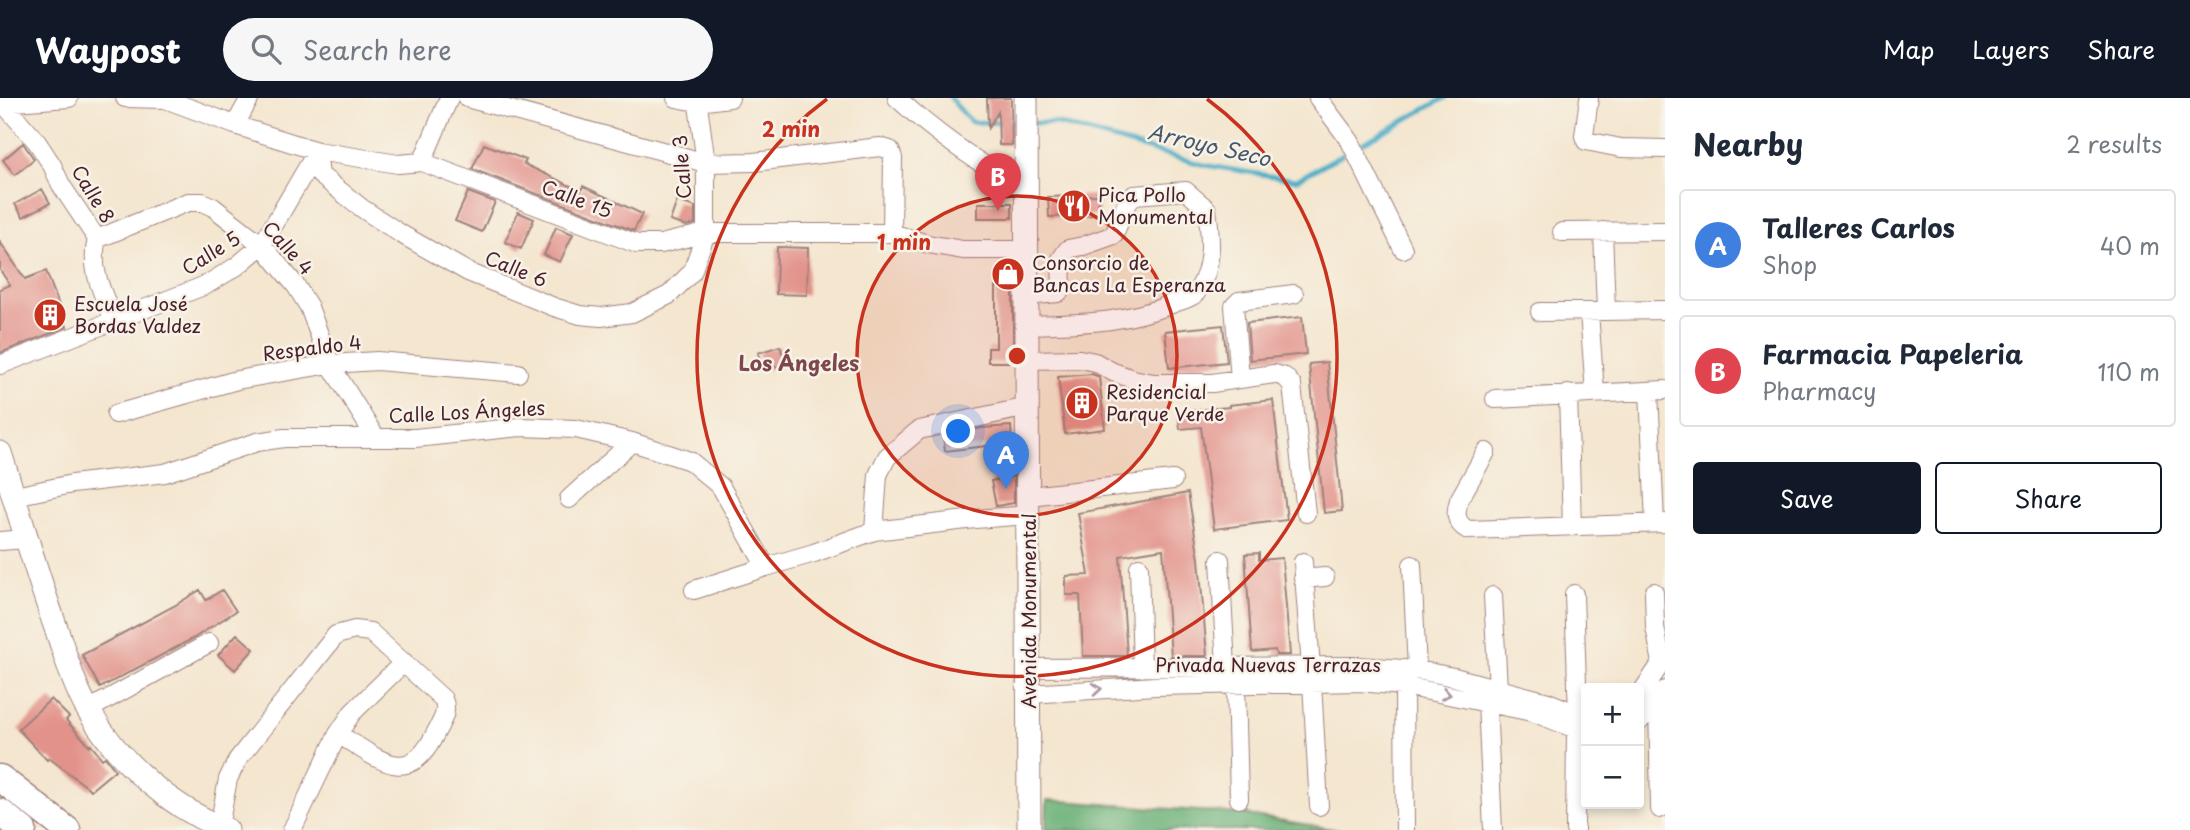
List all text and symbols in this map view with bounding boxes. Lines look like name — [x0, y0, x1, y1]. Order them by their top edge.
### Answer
search box — [223, 18, 713, 81]
text: Waypost — [35, 24, 181, 74]
icon: search — [247, 30, 285, 68]
text: Search here — [303, 30, 452, 69]
text: Map — [1883, 31, 1934, 67]
text: Layers — [1972, 31, 2049, 67]
text: Share — [2087, 31, 2155, 67]
text: 2 min — [762, 112, 820, 144]
water label: Arroyo Seco — [1145, 114, 1275, 174]
text: Nearby — [1693, 121, 1803, 166]
text: 2 results — [2066, 126, 2162, 161]
street label: Calle 3 — [665, 134, 697, 200]
pin: B — [975, 153, 1021, 211]
street label: Calle 8 — [65, 159, 122, 228]
street label: Calle 15 — [538, 172, 617, 224]
place label: Pica Pollo Monumental — [1098, 180, 1214, 230]
restaurant icon: Pica Pollo Monumental — [1055, 187, 1093, 225]
text: Talleres Carlos — [1762, 208, 1955, 247]
street label: Calle 4 — [257, 214, 321, 281]
street label: Calle 5 — [176, 223, 245, 281]
text: 1 min — [877, 225, 931, 257]
text: A — [1709, 228, 1727, 263]
text: 40 m — [2100, 228, 2160, 263]
street label: Calle 6 — [481, 243, 552, 293]
text: Shop — [1762, 247, 1817, 282]
place label: Consorcio de Bancas La Esperanza — [1032, 248, 1226, 298]
shop icon: Consorcio de Bancas La Esperanza — [989, 255, 1027, 293]
place label: Escuela José Bordas Valdez — [74, 289, 201, 339]
building icon: Escuela José Bordas Valdez — [31, 296, 69, 334]
street label: Respaldo 4 — [261, 327, 363, 367]
text: Farmacia Papeleria — [1762, 334, 2023, 373]
centre of rings — [1005, 344, 1029, 368]
district label: Los Ángeles — [739, 346, 860, 378]
text: B — [1710, 354, 1726, 389]
text: 110 m — [2098, 354, 2160, 389]
text: Pharmacy — [1762, 373, 1876, 408]
place label: Residencial Parque Verde — [1106, 377, 1224, 427]
building icon: Residencial Parque Verde — [1063, 384, 1101, 422]
street label: Calle Los Ángeles — [388, 393, 546, 429]
your location — [941, 414, 975, 448]
pin: A — [983, 431, 1029, 489]
button: Save — [1693, 462, 1921, 534]
button: Share — [1935, 462, 2162, 534]
street label: Avenida Monumental — [1014, 513, 1042, 709]
street label: Privada Nuevas Terrazas — [1155, 650, 1381, 678]
one-way arrow — [1092, 682, 1103, 697]
map controls — [1581, 683, 1644, 809]
button: + — [1581, 683, 1644, 746]
one-way arrow — [1440, 686, 1452, 701]
button: − — [1581, 746, 1644, 809]

